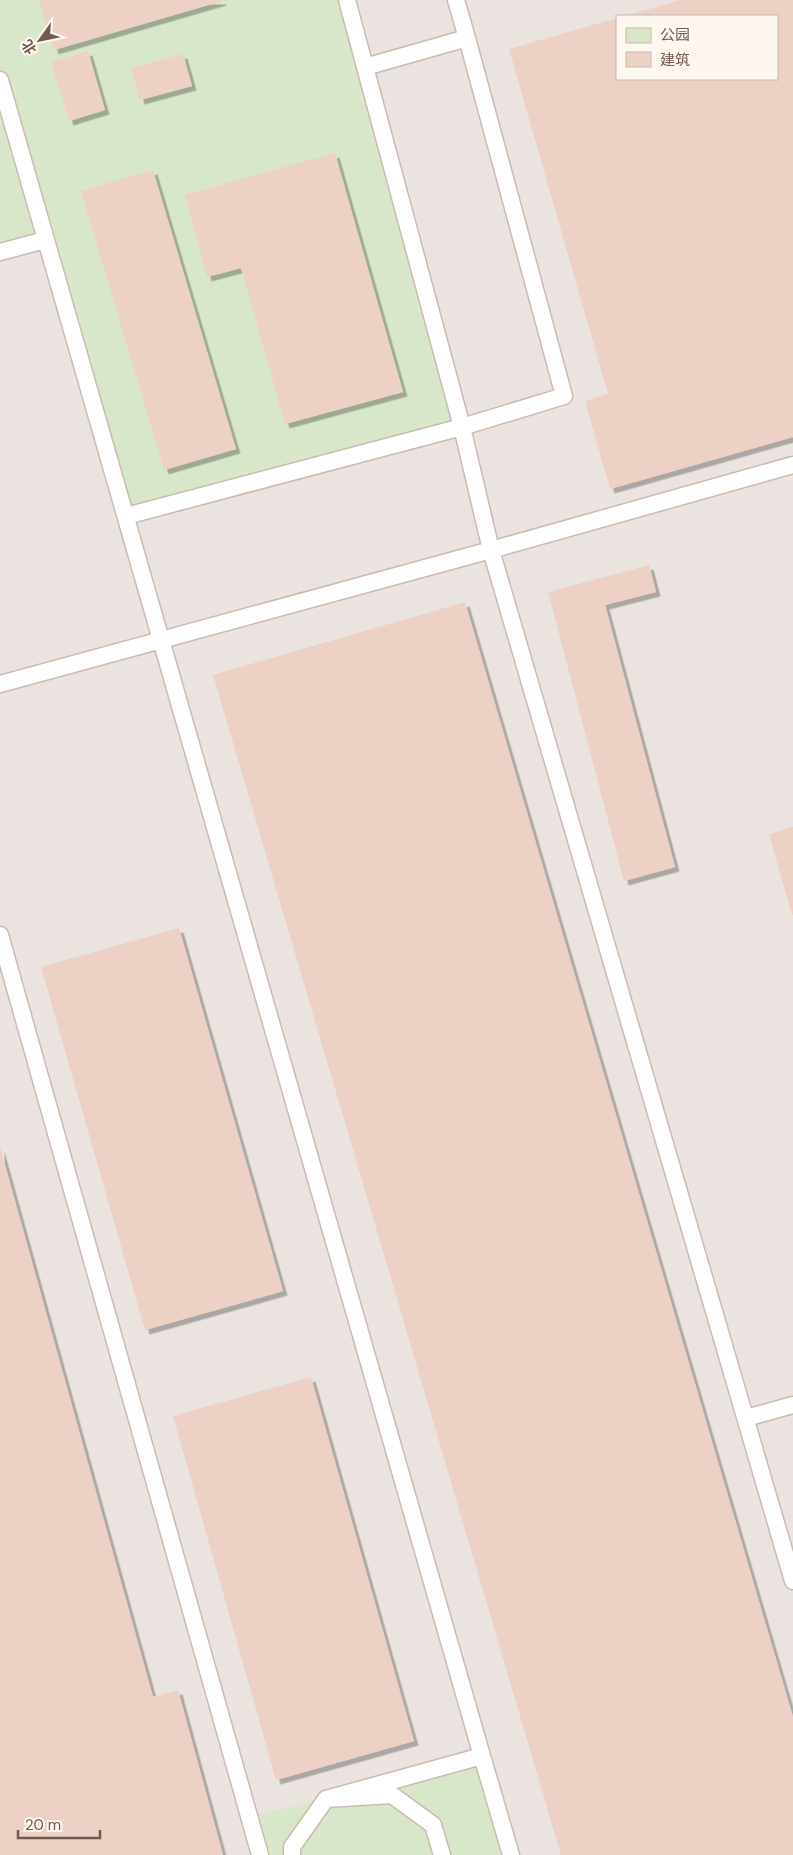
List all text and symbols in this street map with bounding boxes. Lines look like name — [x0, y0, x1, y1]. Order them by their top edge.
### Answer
north arrow — [15, 15, 65, 65]
legend — [616, 15, 778, 80]
text: 公园 — [660, 25, 690, 45]
text: 北 — [18, 36, 40, 58]
text: 建筑 — [660, 50, 690, 70]
scale bar — [18, 1808, 100, 1840]
text: 20 m — [25, 1815, 61, 1835]

